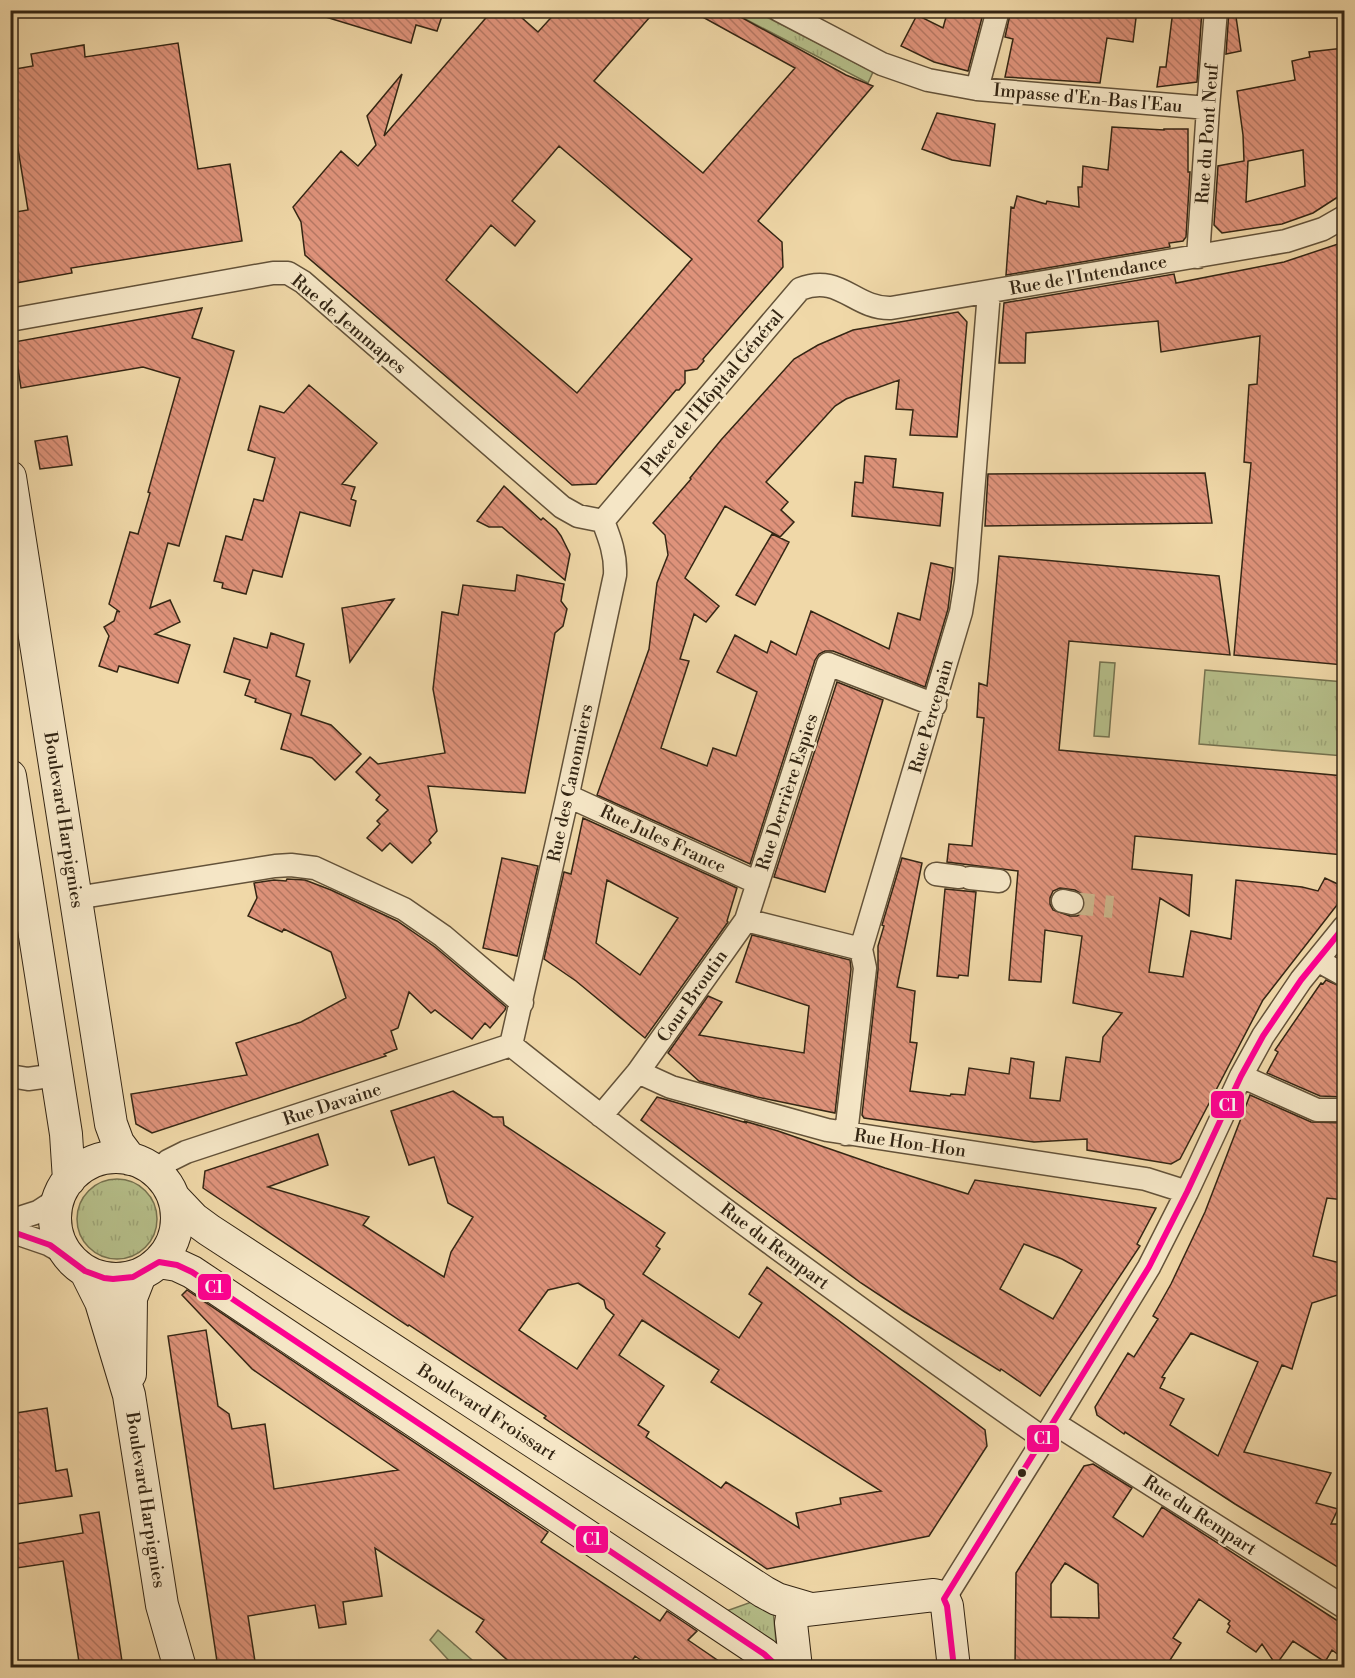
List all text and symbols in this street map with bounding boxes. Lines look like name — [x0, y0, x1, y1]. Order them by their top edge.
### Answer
street label: Rue du Pont Neuf — [1191, 62, 1224, 205]
street label: Impasse d'En-Bas l'Eau — [992, 79, 1184, 118]
street label: Rue de l'Intendance — [1007, 250, 1169, 301]
street label: Rue de Jemmapes — [286, 270, 411, 379]
street label: Place de l'Hôpital Général — [636, 305, 789, 481]
street label: Rue Percepain — [904, 656, 959, 776]
street label: Rue des Canonniers — [543, 702, 598, 864]
street label: Rue Derrière Espies — [751, 711, 824, 874]
street label: Boulevard Harpignies — [38, 729, 89, 910]
street label: Rue Jules France — [596, 800, 730, 879]
street label: Cour Broutin — [652, 945, 733, 1047]
street label: Rue Davaine — [280, 1078, 384, 1131]
line badge: C1 — [1210, 1090, 1245, 1119]
text: C1 — [1218, 1096, 1238, 1116]
street label: Rue Hon-Hon — [852, 1124, 968, 1163]
street label: Rue du Rempart — [715, 1198, 834, 1295]
line badge: C1 — [197, 1273, 232, 1301]
text: C1 — [204, 1278, 224, 1298]
street label: Boulevard Froissart — [412, 1358, 561, 1466]
street label: Boulevard Harpignies — [120, 1409, 171, 1590]
line badge: C1 — [1026, 1424, 1060, 1453]
text: C1 — [1033, 1429, 1053, 1449]
unlabelled marker — [1016, 1467, 1028, 1479]
street label: Rue du Rempart — [1139, 1470, 1261, 1561]
line badge: C1 — [575, 1525, 609, 1554]
text: C1 — [582, 1530, 602, 1550]

